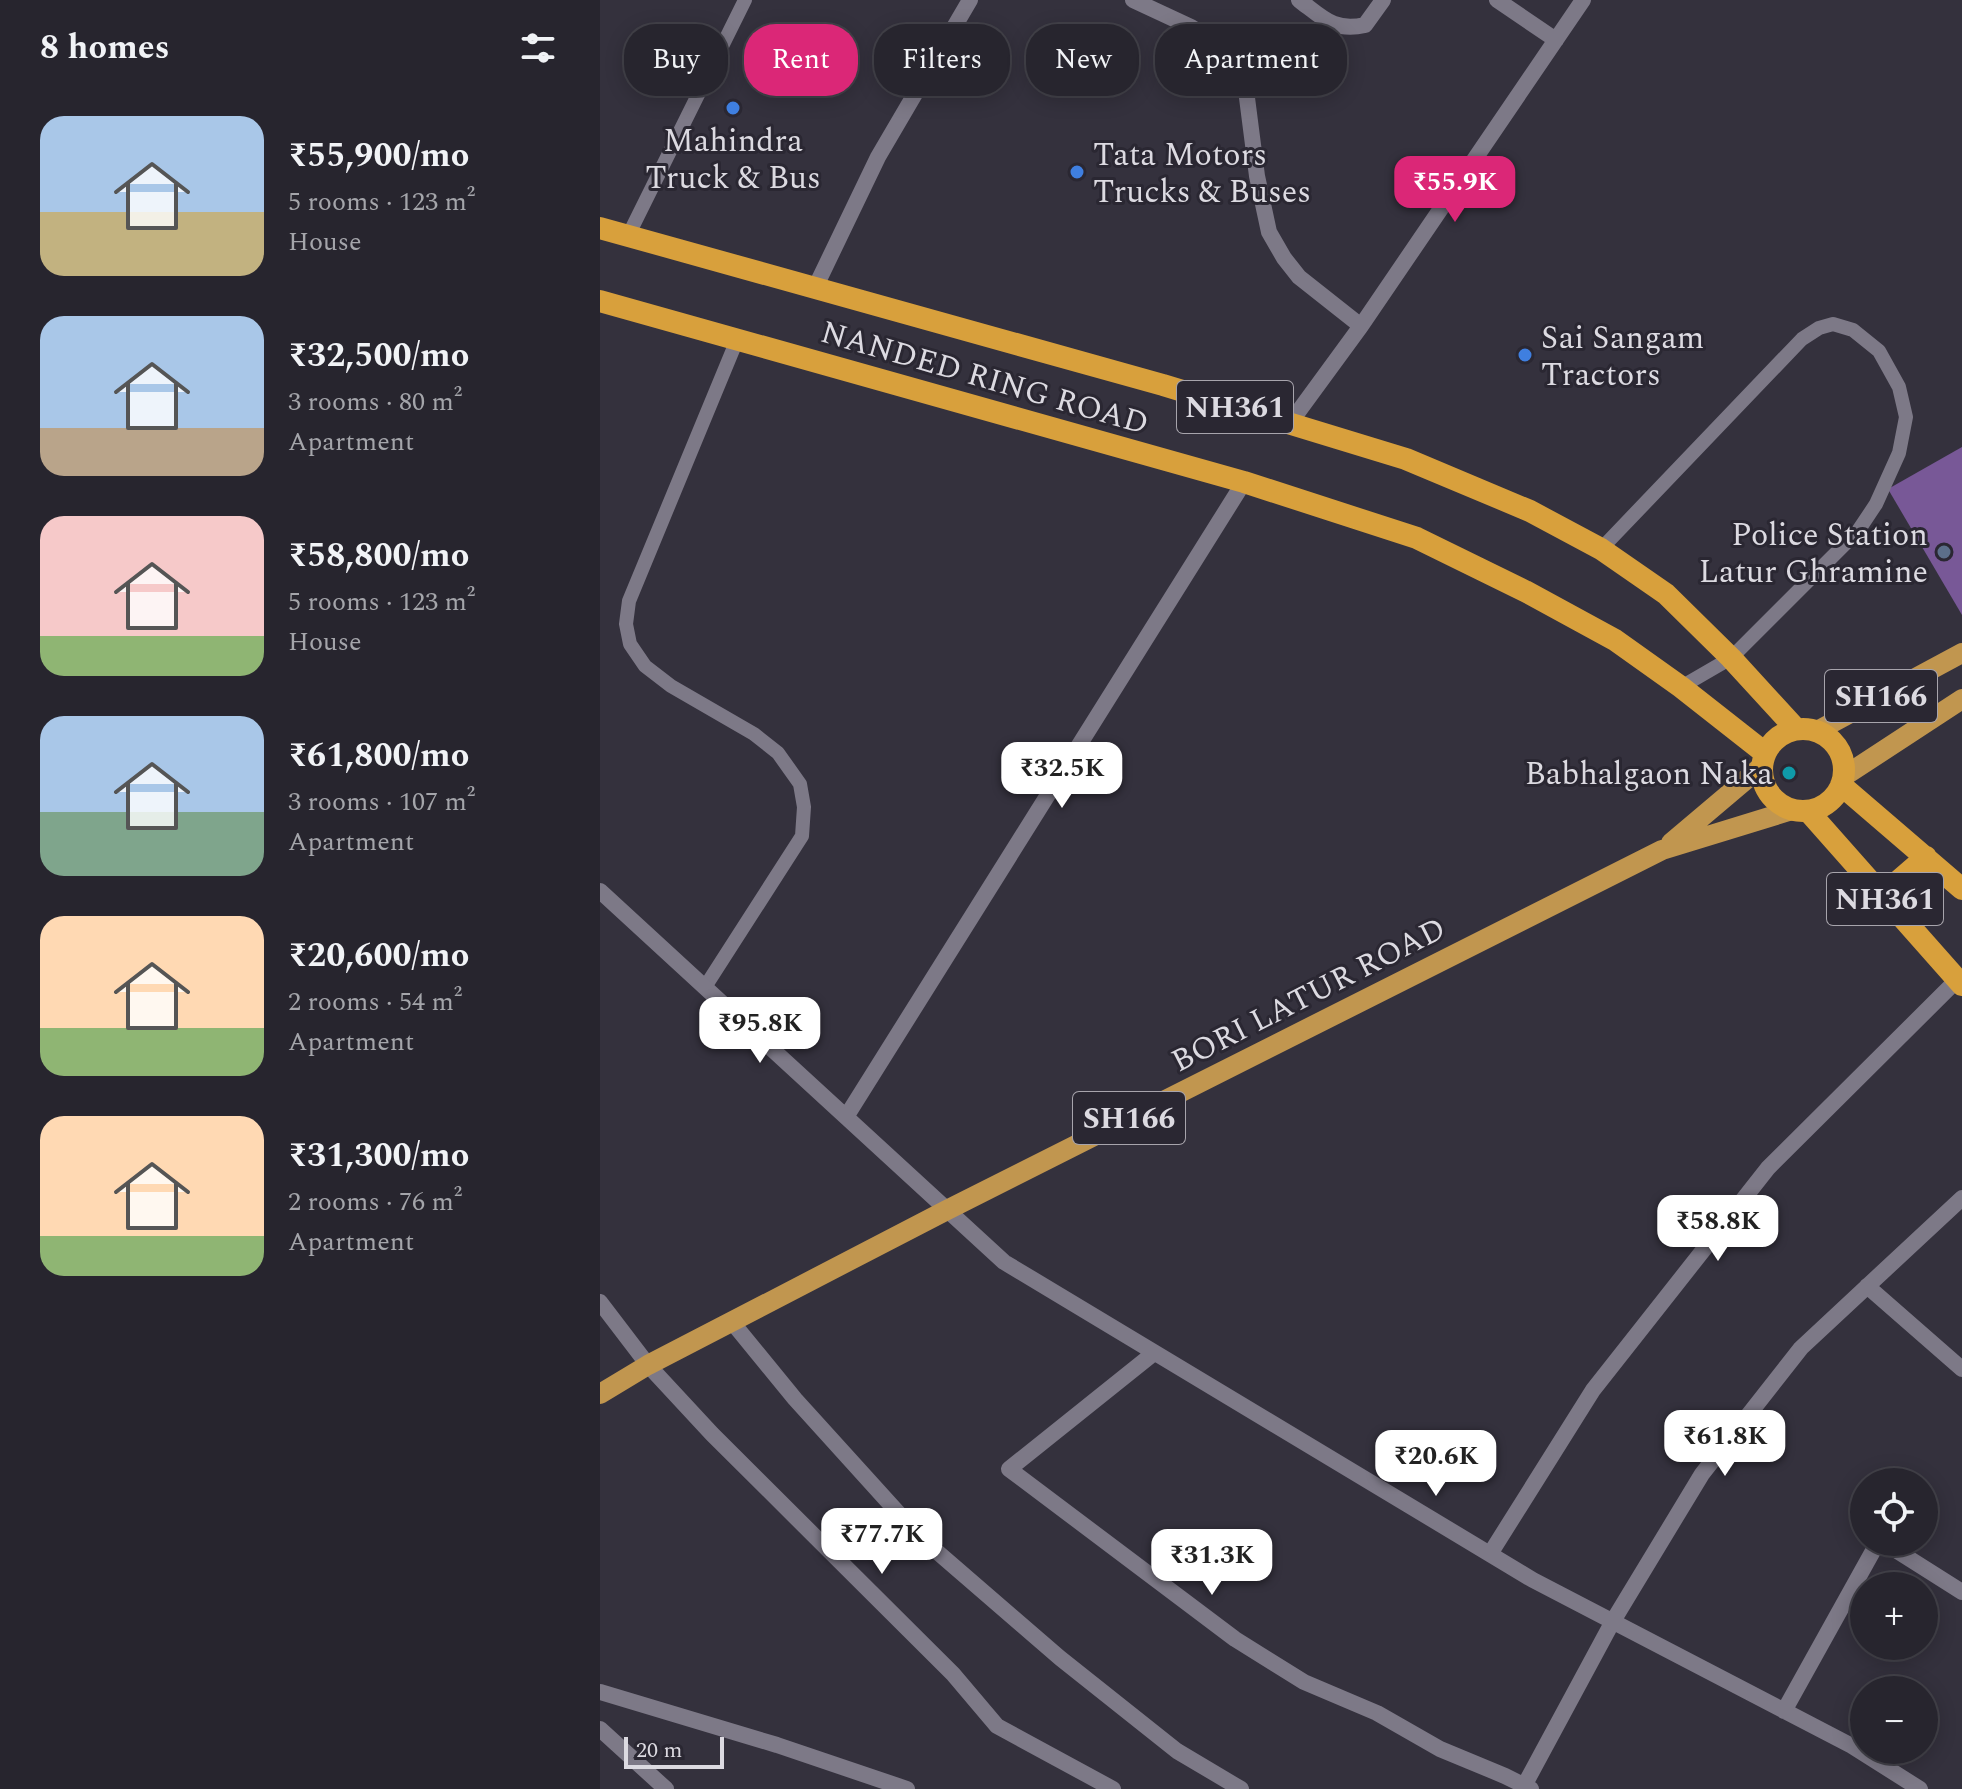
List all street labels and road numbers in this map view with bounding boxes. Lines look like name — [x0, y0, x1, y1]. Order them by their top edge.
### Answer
street label: NANDED RING ROAD — [815, 308, 1154, 449]
road number: NH361 — [1177, 381, 1293, 433]
road number: SH166 — [1825, 670, 1937, 722]
road number: NH361 — [1827, 873, 1943, 925]
street label: BORI LATUR ROAD — [1163, 905, 1455, 1086]
road number: SH166 — [1073, 1092, 1185, 1144]

